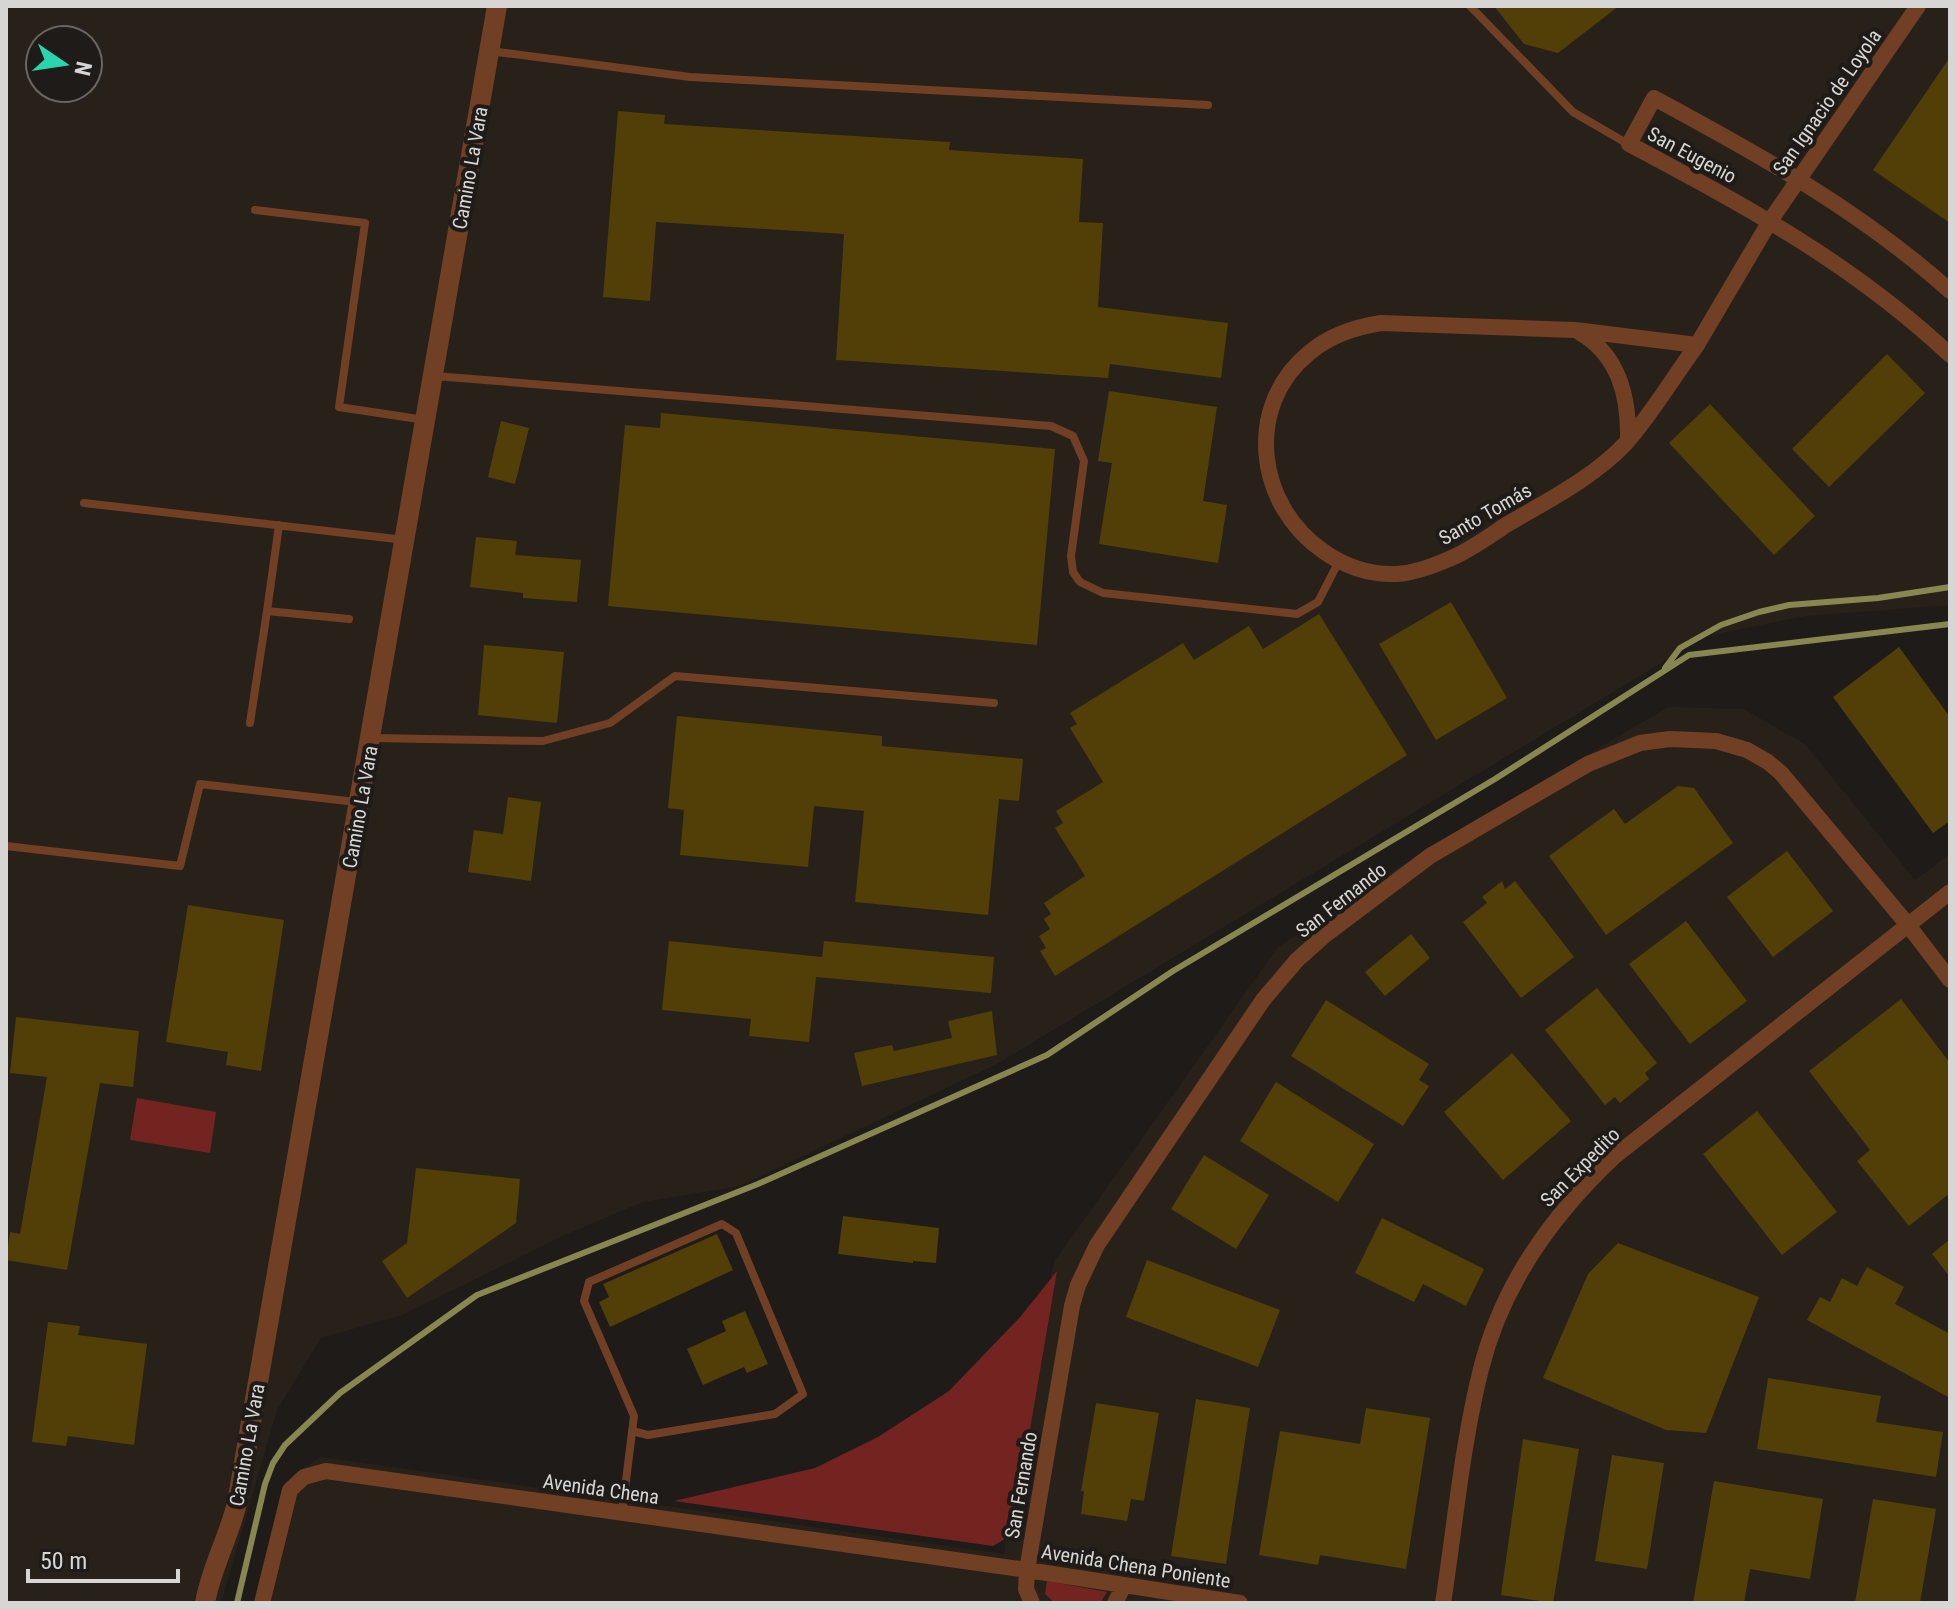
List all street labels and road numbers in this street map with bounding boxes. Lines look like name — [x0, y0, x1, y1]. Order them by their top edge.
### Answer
street label: San Ignacio de Loyola — [1768, 24, 1886, 180]
street label: Camino La Vara — [447, 105, 493, 231]
street label: San Eugenio — [1643, 122, 1741, 188]
street label: Santo Tomás — [1434, 478, 1536, 550]
street label: Camino La Vara — [337, 744, 383, 870]
street label: San Fernando — [1291, 857, 1391, 943]
street label: San Expedito — [1535, 1122, 1625, 1212]
street label: Camino La Vara — [224, 1382, 270, 1508]
street label: San Fernando — [1000, 1430, 1042, 1540]
street label: Avenida Chena — [541, 1469, 661, 1509]
street label: Avenida Chena Poniente — [1040, 1539, 1232, 1593]

